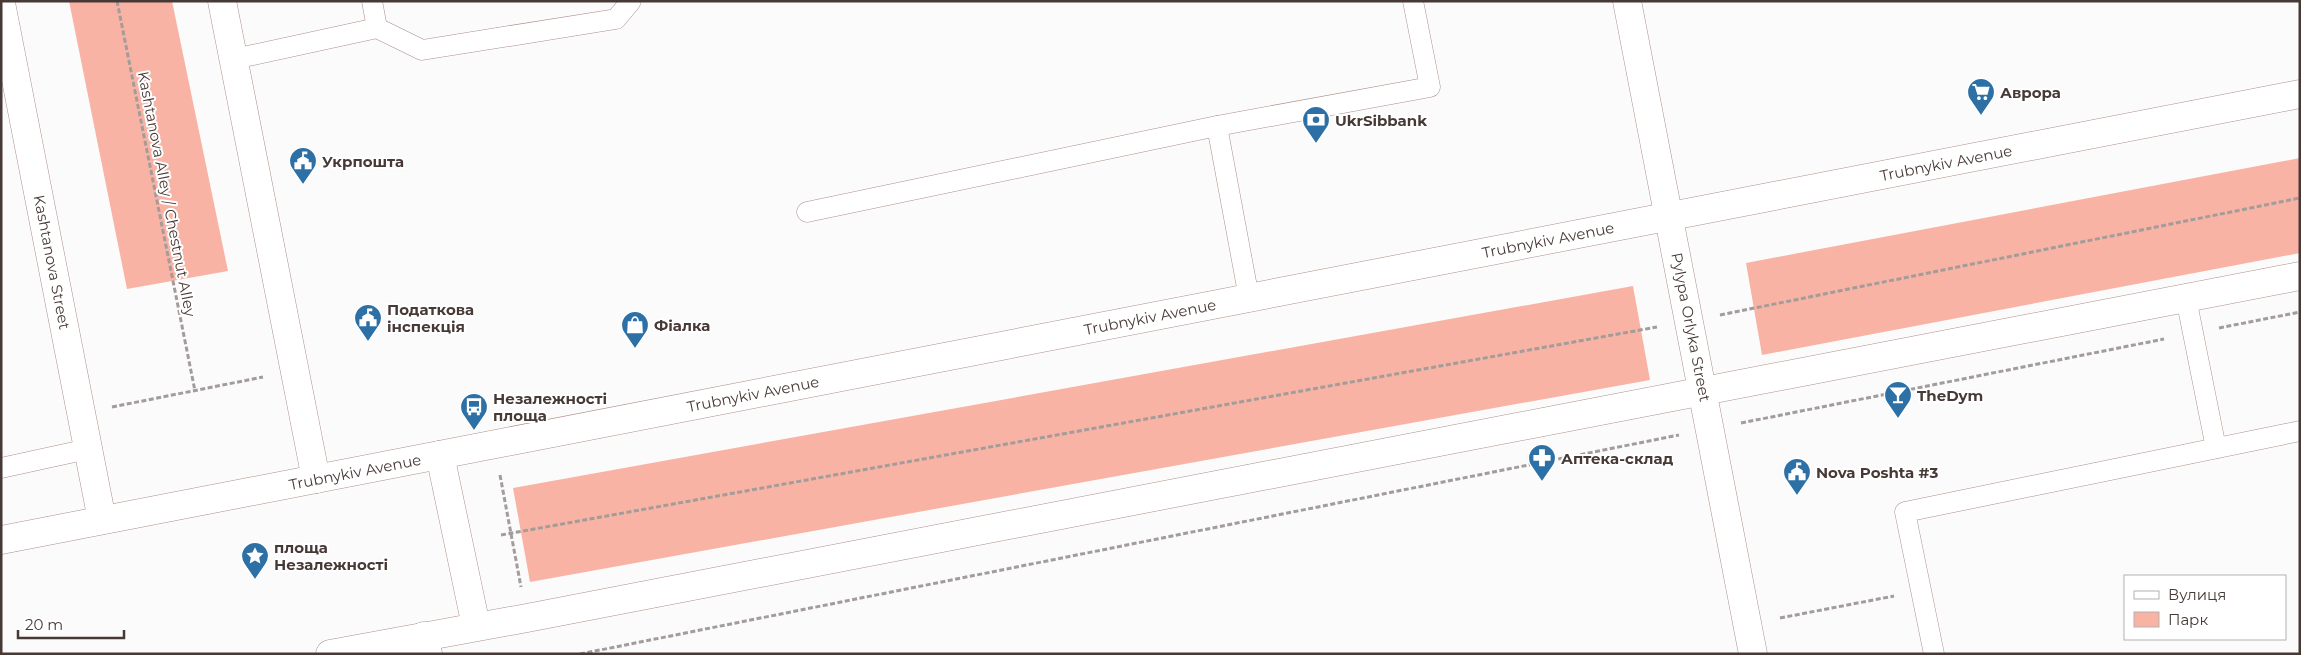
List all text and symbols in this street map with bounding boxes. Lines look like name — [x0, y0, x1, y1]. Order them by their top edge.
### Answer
street label: Kashtanova Alley / Chestnut Alley — [134, 70, 200, 319]
supermarket icon: Аврора — [1966, 77, 1996, 116]
place label: Аврора — [2000, 83, 2061, 102]
bank icon: UkrSibbank — [1301, 105, 1331, 144]
place label: UkrSibbank — [1335, 111, 1427, 130]
street label: Trubnykiv Avenue — [1878, 141, 2014, 185]
public building icon: Укрпошта — [288, 146, 318, 185]
place label: Укрпошта — [322, 152, 404, 171]
street label: Kashtanova Street — [30, 193, 74, 331]
street label: Trubnykiv Avenue — [1480, 218, 1616, 262]
street label: Pylypa Orlyka Street — [1667, 251, 1715, 403]
street label: Trubnykiv Avenue — [1082, 295, 1218, 339]
place label: Податкова інспекція — [387, 300, 474, 336]
public building icon: Податкова інспекція — [353, 303, 383, 342]
shop icon: Фіалка — [620, 310, 650, 349]
place label: Фіалка — [654, 316, 710, 335]
street label: Trubnykiv Avenue — [685, 372, 821, 416]
bar icon: TheDym — [1883, 380, 1913, 419]
place label: TheDym — [1917, 386, 1983, 405]
place label: Незалежності площа — [493, 389, 607, 425]
bus stop icon: Незалежності площа — [459, 392, 489, 431]
pharmacy icon: Аптека-склад — [1527, 443, 1557, 482]
place label: Аптека-склад — [1561, 449, 1674, 468]
street label: Trubnykiv Avenue — [287, 450, 423, 494]
public building icon: Nova Poshta #3 — [1782, 457, 1812, 496]
place label: Nova Poshta #3 — [1816, 463, 1938, 482]
place label: площа Незалежності — [274, 538, 388, 574]
place icon: площа Незалежності — [240, 541, 270, 580]
legend — [2124, 575, 2286, 640]
text: Вулиця — [2168, 585, 2226, 604]
scale bar — [18, 608, 124, 640]
text: Парк — [2168, 610, 2208, 629]
text: 20 m — [25, 615, 63, 634]

